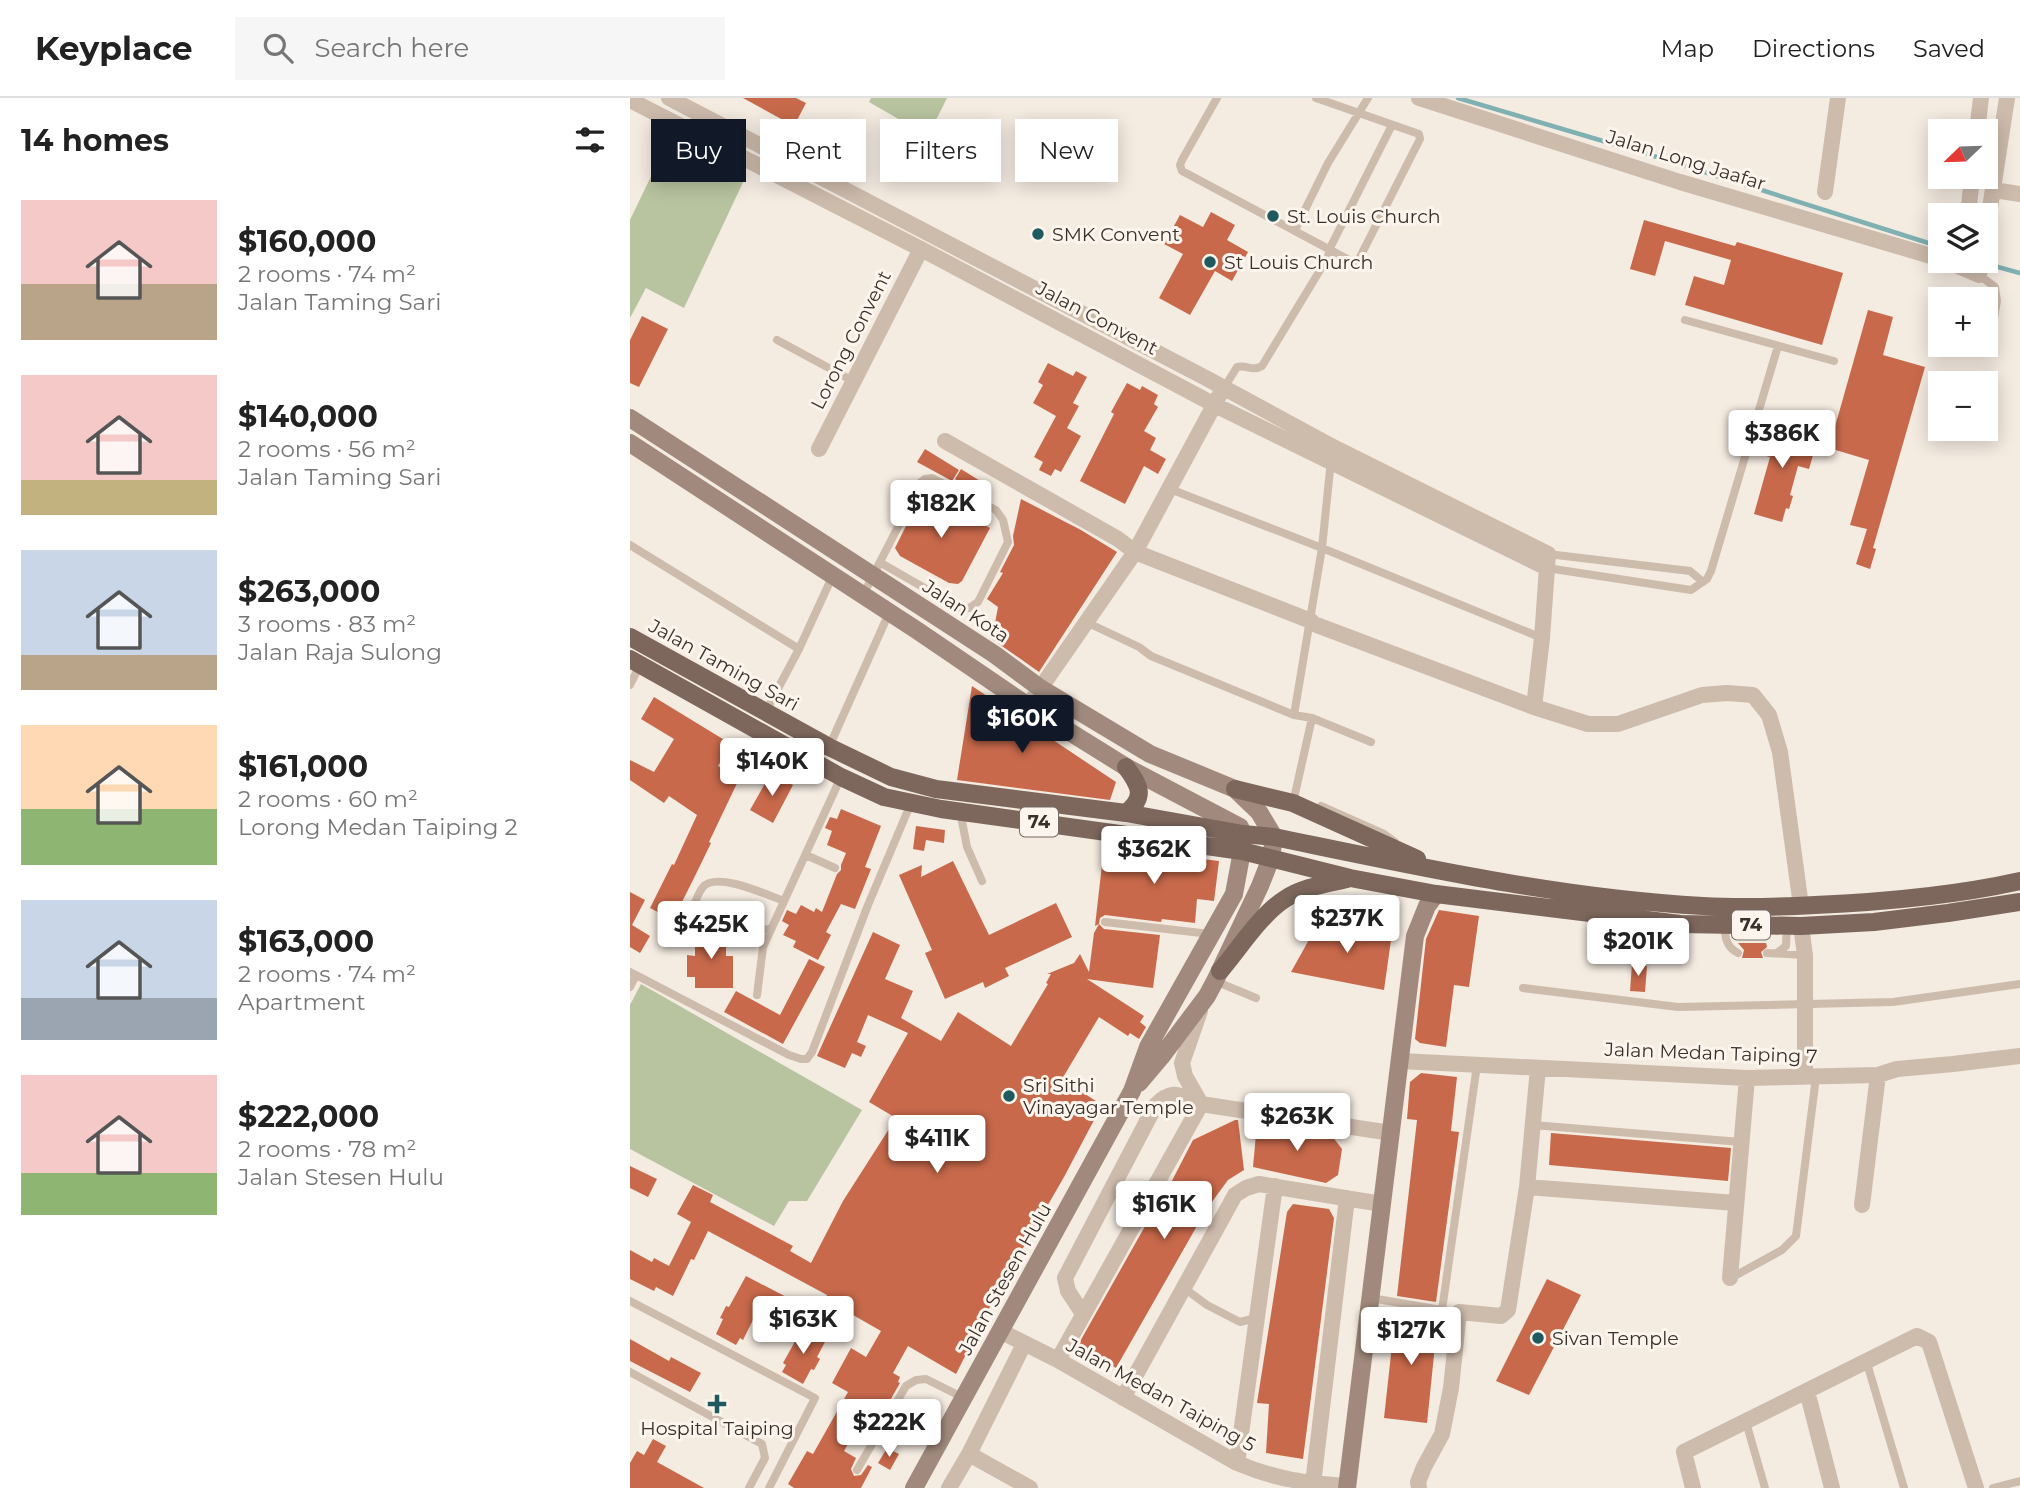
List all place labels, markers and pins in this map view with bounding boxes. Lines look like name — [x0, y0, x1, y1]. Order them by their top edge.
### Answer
place label: St. Louis Church — [1287, 205, 1441, 228]
marker: St. Louis Church — [1265, 208, 1281, 224]
place label: SMK Convent — [1052, 223, 1180, 246]
marker: SMK Convent — [1030, 226, 1046, 242]
place label: St Louis Church — [1224, 251, 1373, 274]
marker: St Louis Church — [1202, 254, 1218, 270]
pin: $386K — [1733, 410, 1831, 470]
pin: $182K — [892, 480, 990, 540]
pin: $160K — [973, 696, 1071, 755]
pin: $140K — [723, 738, 821, 798]
pin: $362K — [1105, 826, 1203, 886]
pin: $237K — [1298, 896, 1396, 955]
pin: $425K — [662, 902, 760, 961]
pin: $201K — [1589, 918, 1687, 978]
place label: Sri Sithi Vinayagar Temple — [1023, 1074, 1194, 1119]
marker: Sri Sithi Vinayagar Temple — [1001, 1088, 1017, 1104]
pin: $263K — [1248, 1094, 1346, 1153]
pin: $411K — [888, 1116, 986, 1175]
pin: $161K — [1115, 1182, 1213, 1241]
pin: $163K — [754, 1296, 852, 1356]
pin: $127K — [1362, 1308, 1460, 1367]
place label: Sivan Temple — [1552, 1327, 1679, 1350]
marker: Sivan Temple — [1530, 1330, 1546, 1346]
marker: Hospital Taiping — [707, 1394, 727, 1414]
pin: $222K — [840, 1400, 938, 1459]
place label: Hospital Taiping — [640, 1417, 794, 1440]

